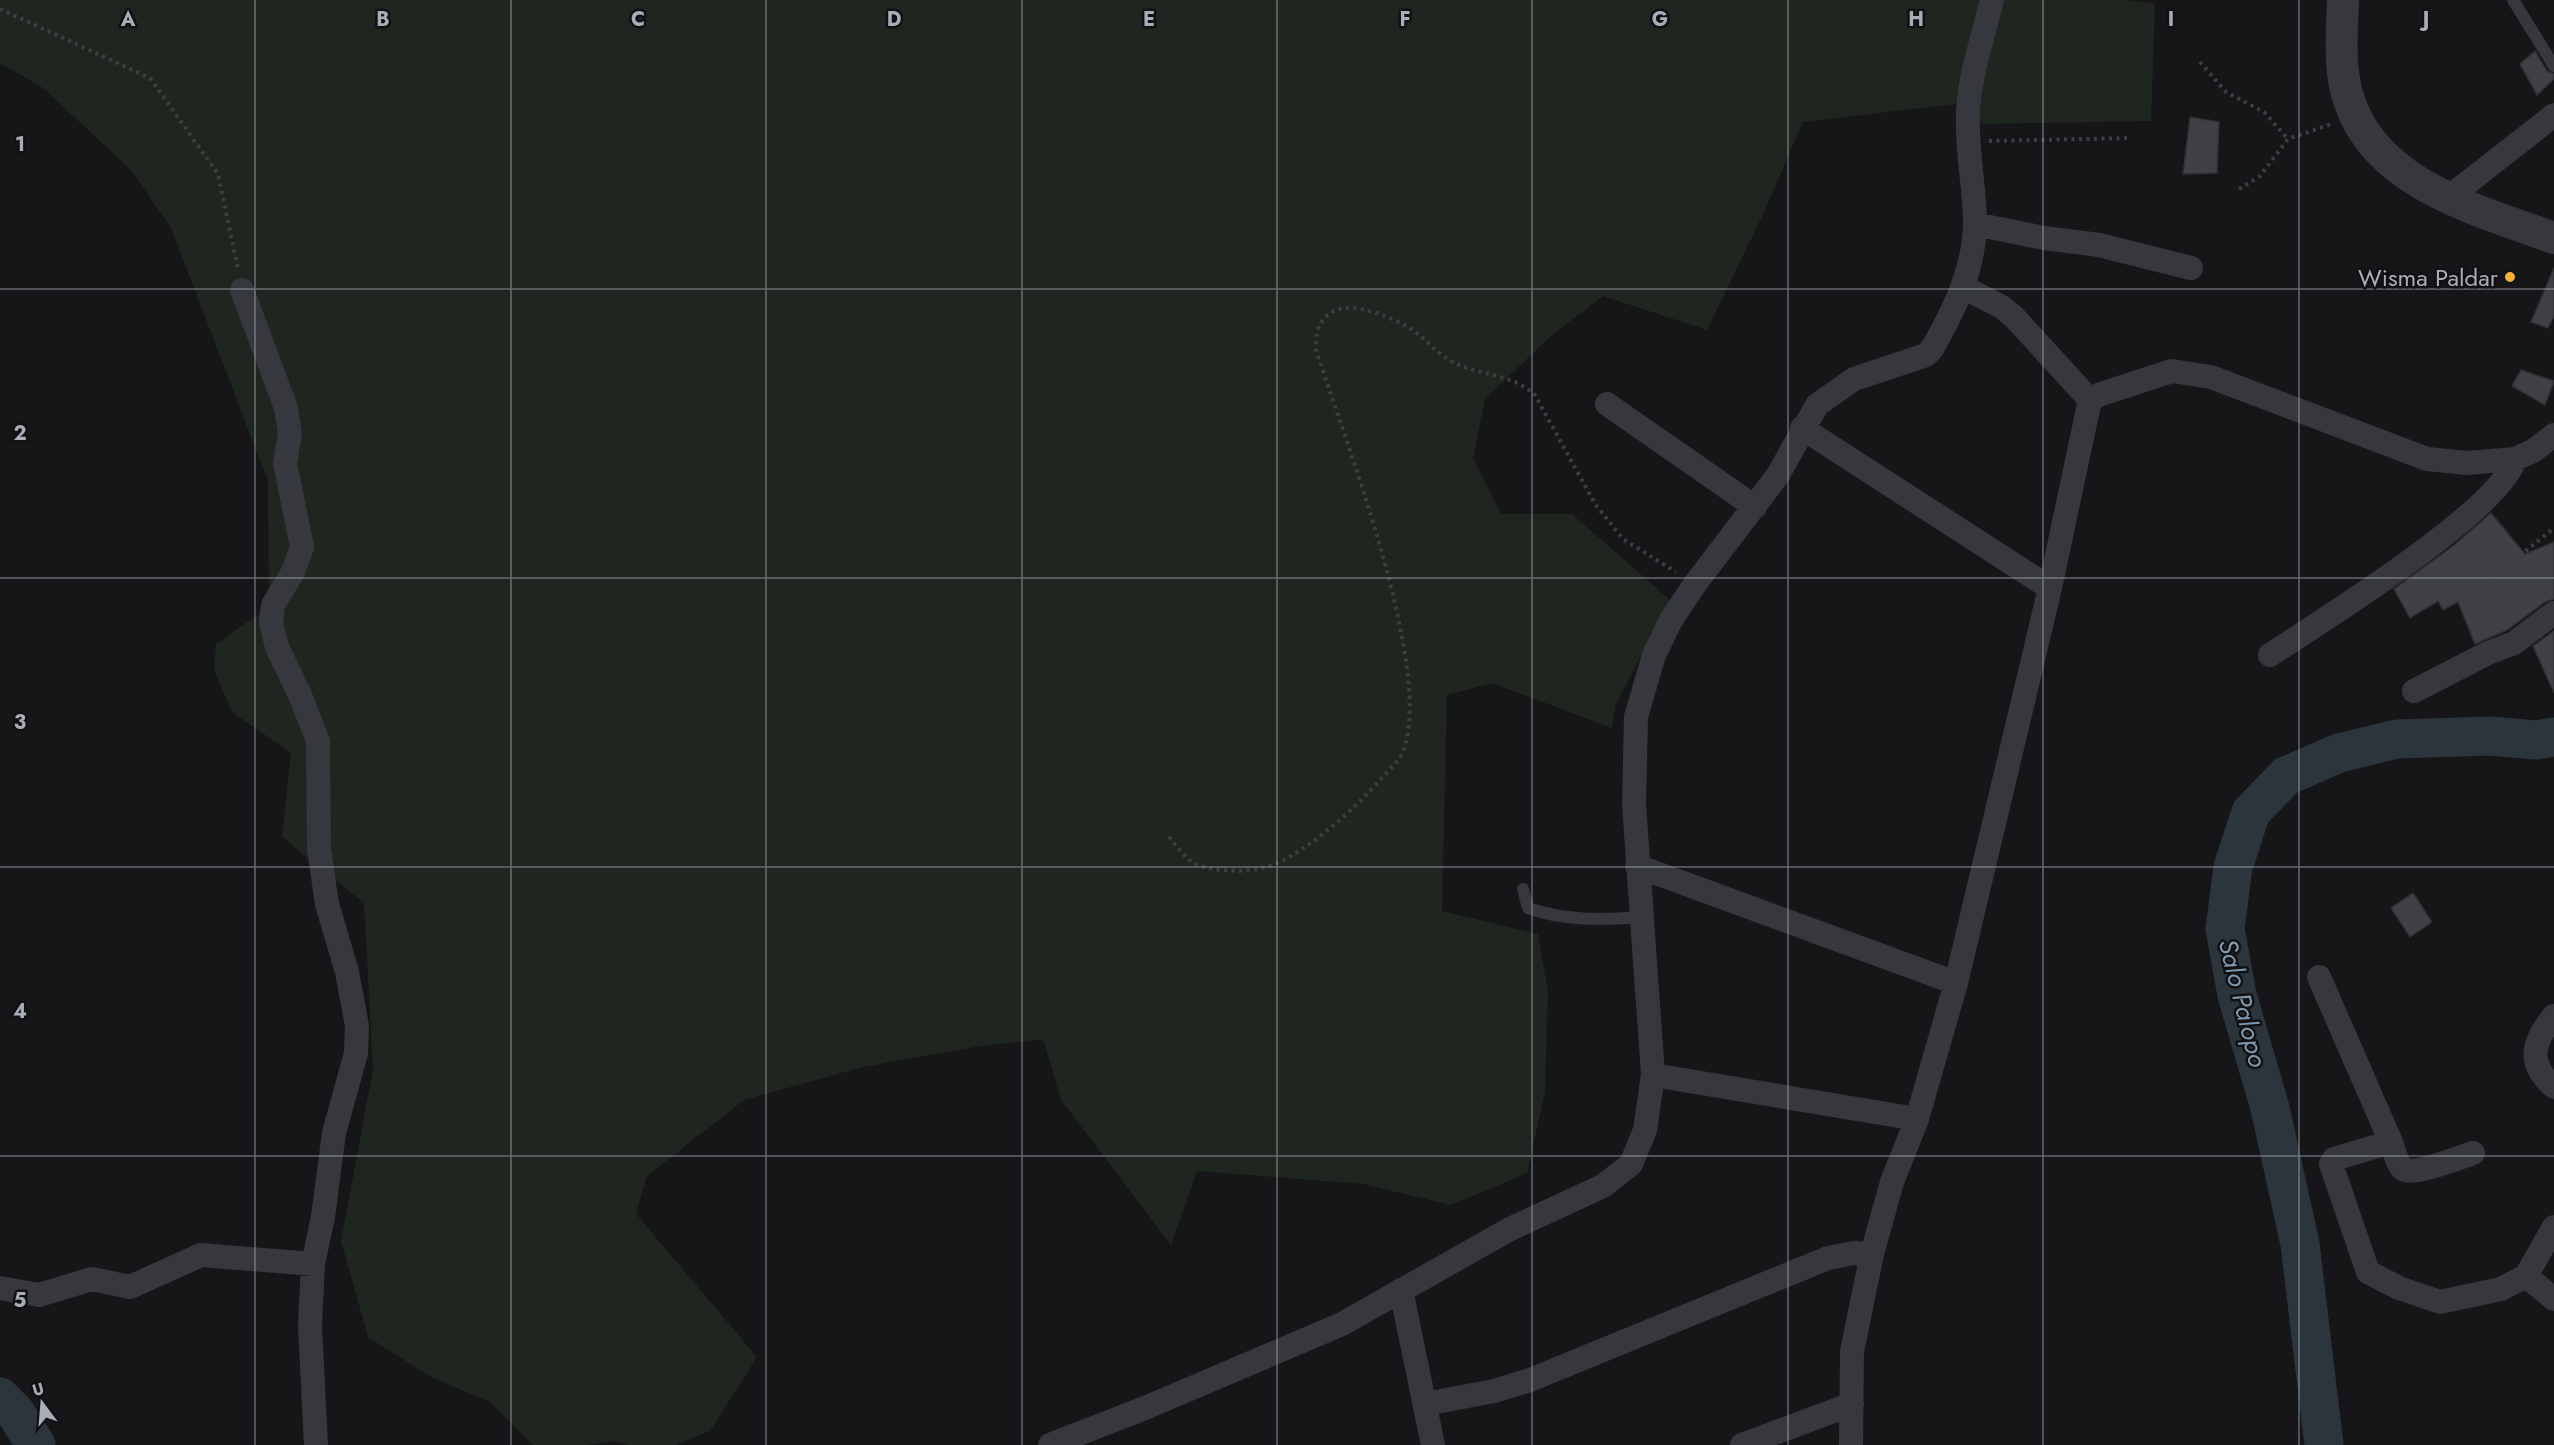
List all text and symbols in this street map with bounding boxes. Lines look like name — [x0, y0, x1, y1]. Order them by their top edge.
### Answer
text: A — [120, 5, 136, 34]
text: B — [376, 5, 390, 34]
text: C — [631, 5, 645, 34]
text: D — [887, 5, 901, 34]
text: E — [1143, 5, 1155, 34]
text: F — [1399, 5, 1411, 34]
text: G — [1652, 5, 1668, 34]
text: H — [1908, 5, 1924, 34]
text: I — [2168, 5, 2174, 34]
text: J — [2419, 5, 2429, 34]
text: 1 — [15, 130, 25, 159]
place label: Wisma Paldar — [2358, 260, 2499, 295]
marker: Wisma Paldar — [2503, 270, 2517, 284]
text: 2 — [13, 419, 27, 448]
text: 3 — [14, 708, 26, 737]
water label: Salo Palopo — [2209, 935, 2277, 1071]
text: 4 — [13, 997, 27, 1026]
text: 5 — [14, 1286, 27, 1315]
north arrow — [12, 1373, 72, 1433]
text: U — [29, 1376, 47, 1402]

